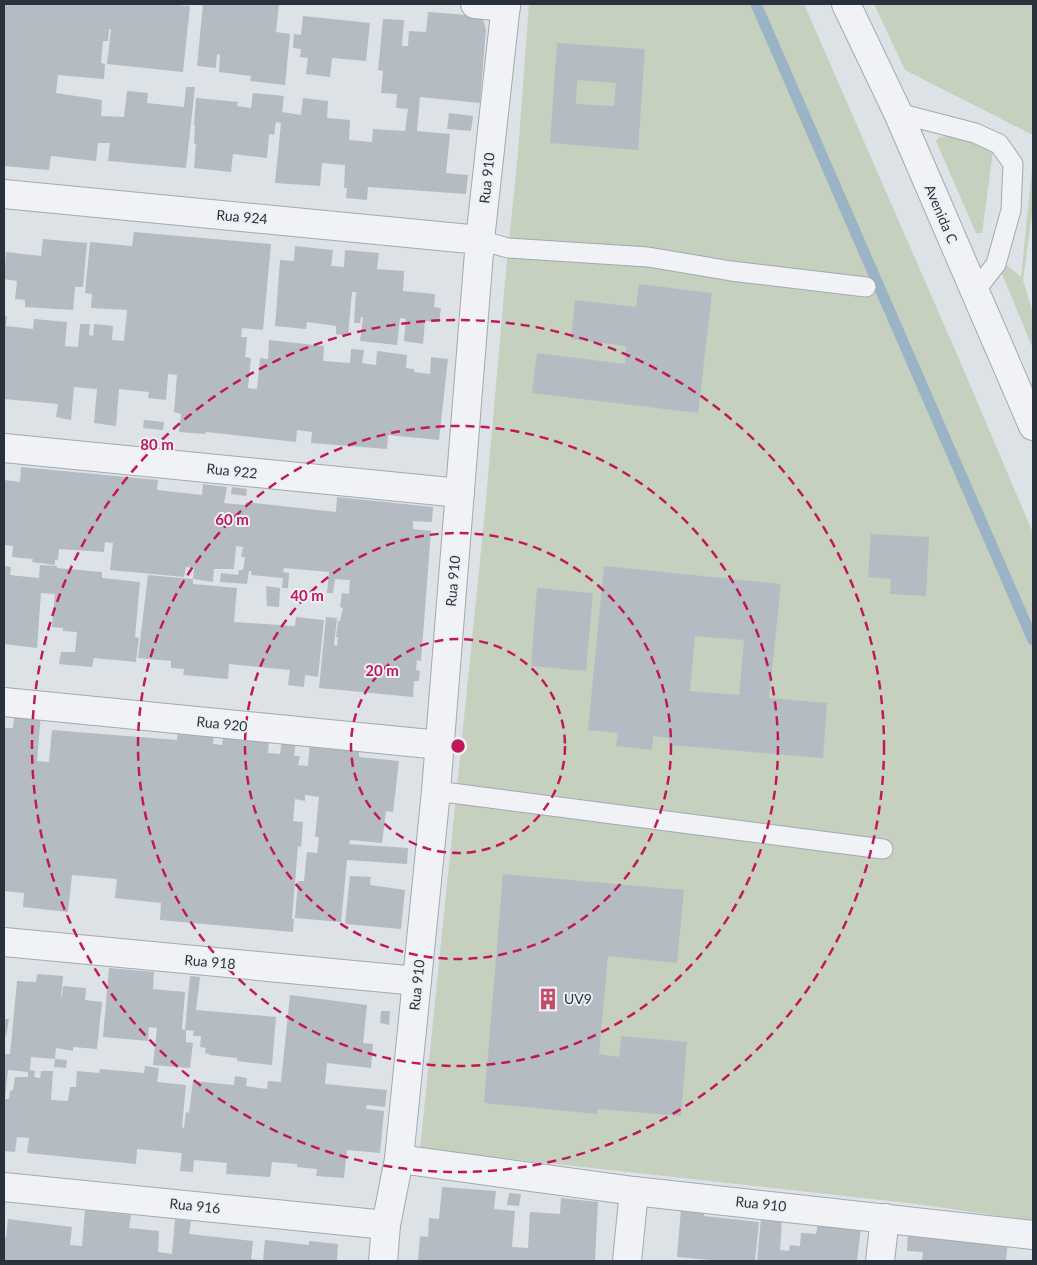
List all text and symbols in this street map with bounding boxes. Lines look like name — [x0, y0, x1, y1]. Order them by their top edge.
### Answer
street label: Rua 910 — [475, 152, 498, 204]
street label: Avenida C — [921, 182, 962, 246]
street label: Rua 924 — [216, 206, 268, 227]
text: 80 m — [140, 435, 174, 453]
street label: Rua 922 — [206, 459, 258, 482]
text: 60 m — [215, 510, 249, 528]
street label: Rua 910 — [442, 555, 463, 607]
text: 40 m — [290, 586, 324, 604]
text: 20 m — [365, 661, 399, 679]
street label: Rua 920 — [196, 712, 248, 735]
centre of rings — [449, 737, 467, 755]
street label: Rua 918 — [184, 951, 236, 972]
street label: Rua 910 — [405, 959, 428, 1011]
building icon: UV9 — [535, 986, 561, 1012]
place label: UV9 — [564, 990, 592, 1007]
street label: Rua 910 — [735, 1192, 787, 1215]
street label: Rua 916 — [169, 1194, 221, 1217]

